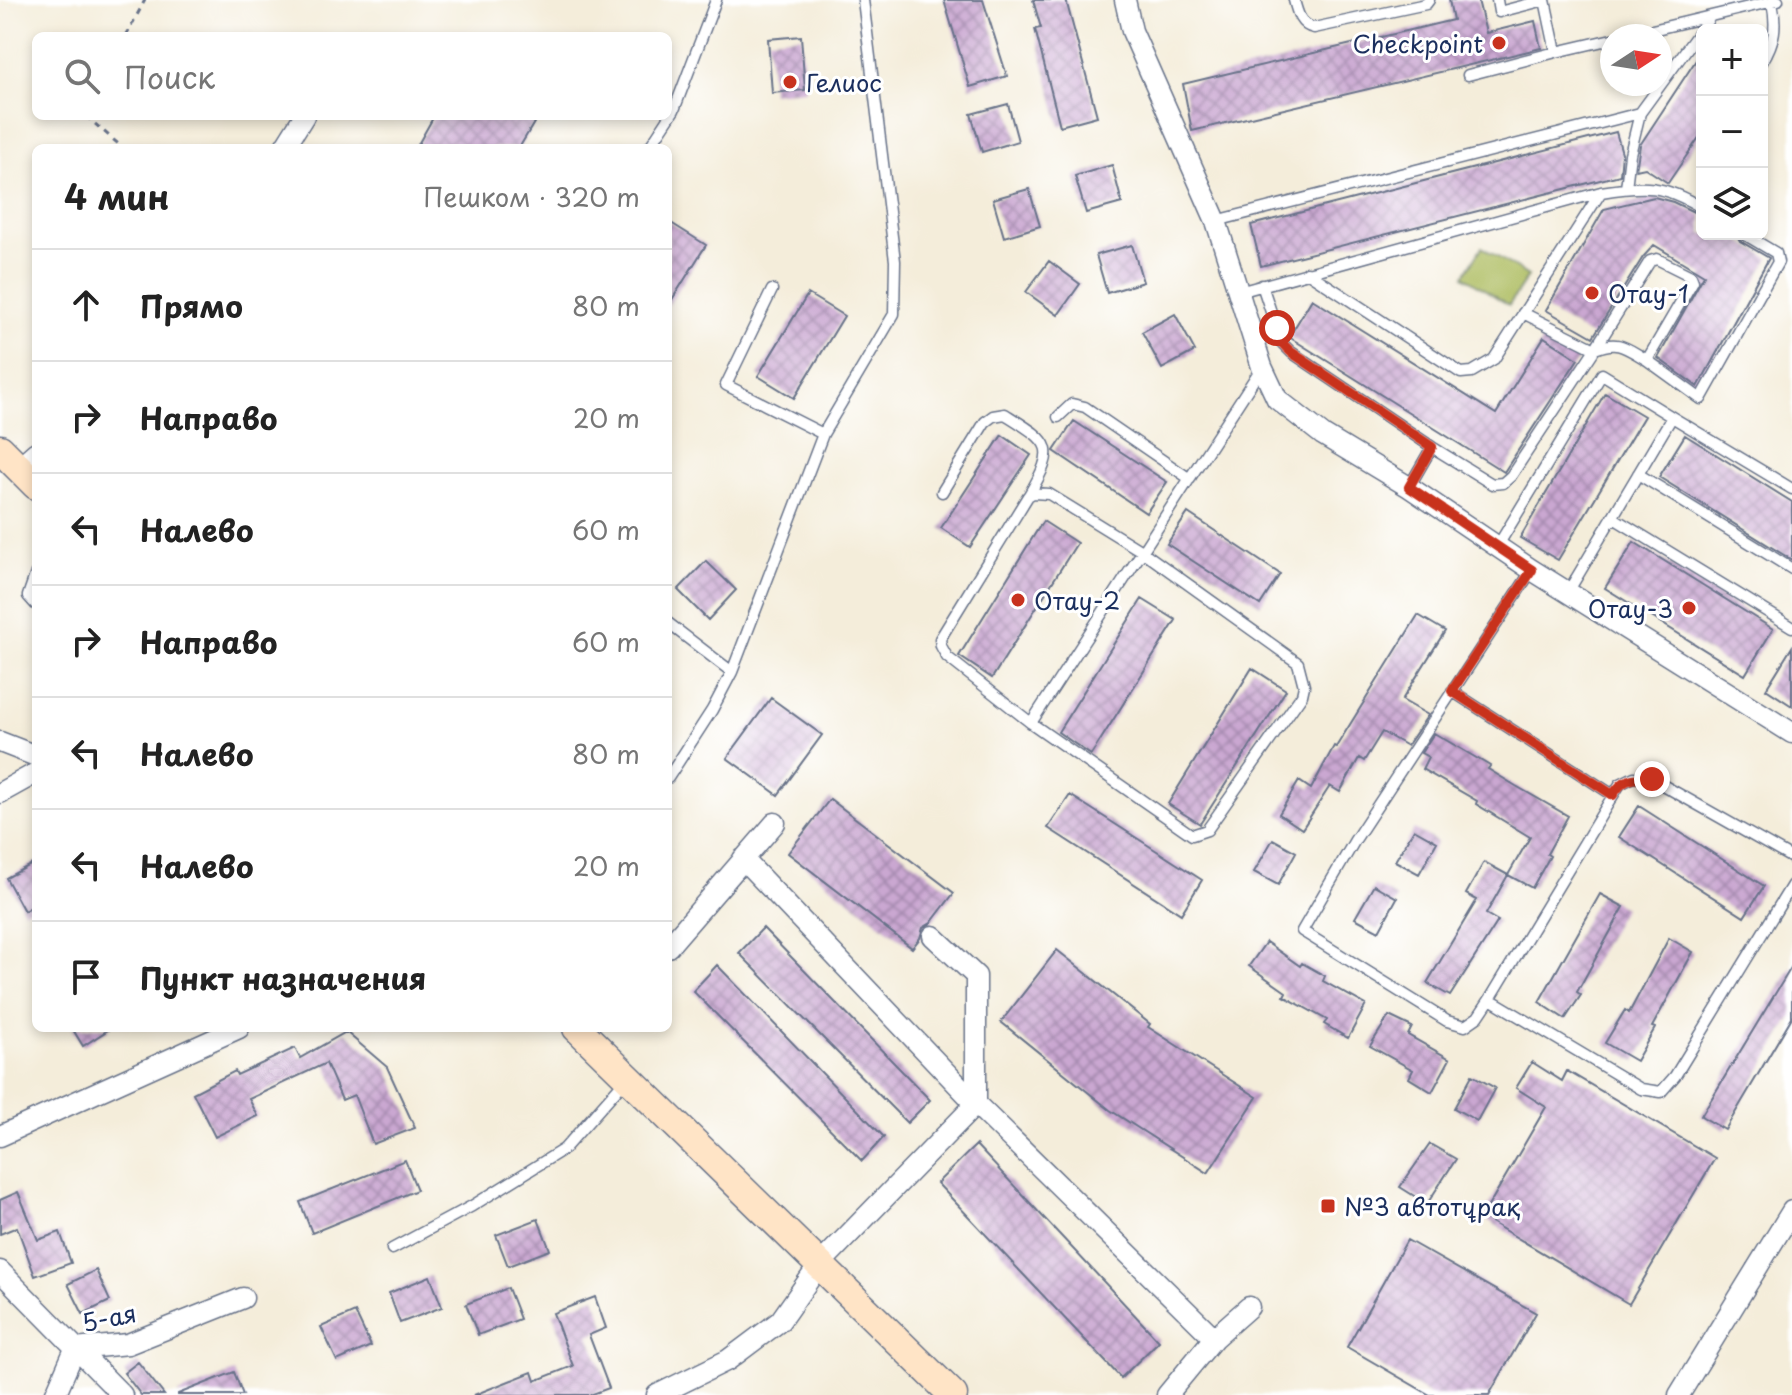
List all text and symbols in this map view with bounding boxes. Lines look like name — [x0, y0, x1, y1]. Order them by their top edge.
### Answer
north arrow — [1600, 24, 1672, 96]
map controls — [1696, 24, 1768, 240]
button: + — [1696, 24, 1768, 96]
place label: Checkpoint — [1353, 25, 1483, 61]
search box — [32, 32, 672, 120]
marker: Checkpoint — [1490, 34, 1508, 52]
icon: search — [60, 54, 104, 98]
text: Поиск — [124, 54, 215, 99]
place label: Гелиос — [806, 64, 882, 100]
marker: Гелиос — [781, 73, 799, 91]
button: − — [1696, 96, 1768, 168]
button: layers — [1696, 168, 1768, 240]
text: 4 мин — [64, 170, 169, 222]
text: Пешком · 320 m — [423, 177, 640, 216]
place label: Отау-1 — [1608, 275, 1689, 311]
icon: ahead — [64, 283, 108, 327]
text: Прямо — [140, 283, 243, 328]
marker: Отау-1 — [1583, 284, 1601, 302]
text: 80 m — [572, 286, 640, 325]
route start — [1259, 310, 1295, 346]
icon: right — [64, 395, 108, 439]
text: Направо — [140, 395, 278, 440]
text: 20 m — [573, 398, 640, 437]
icon: left — [64, 507, 108, 551]
text: Налево — [140, 507, 254, 552]
text: 60 m — [572, 510, 640, 549]
place label: Отау-2 — [1034, 582, 1120, 618]
place label: Отау-3 — [1588, 590, 1673, 626]
marker: Отау-2 — [1009, 591, 1027, 609]
marker: Отау-3 — [1680, 599, 1698, 617]
icon: right — [64, 619, 108, 663]
text: Направо — [140, 619, 278, 664]
text: 60 m — [572, 622, 640, 661]
icon: left — [64, 731, 108, 775]
text: Налево — [140, 731, 254, 776]
text: 80 m — [572, 734, 640, 773]
route end — [1634, 761, 1670, 797]
icon: left — [64, 843, 108, 887]
text: Налево — [140, 843, 254, 888]
text: 20 m — [573, 846, 640, 885]
icon: arrive — [64, 955, 108, 999]
text: Пункт назначения — [140, 955, 426, 1000]
place label: №3 автотұрақ — [1344, 1188, 1520, 1224]
marker: №3 автотұрақ — [1319, 1197, 1337, 1215]
street label: 5-ая — [79, 1294, 139, 1340]

